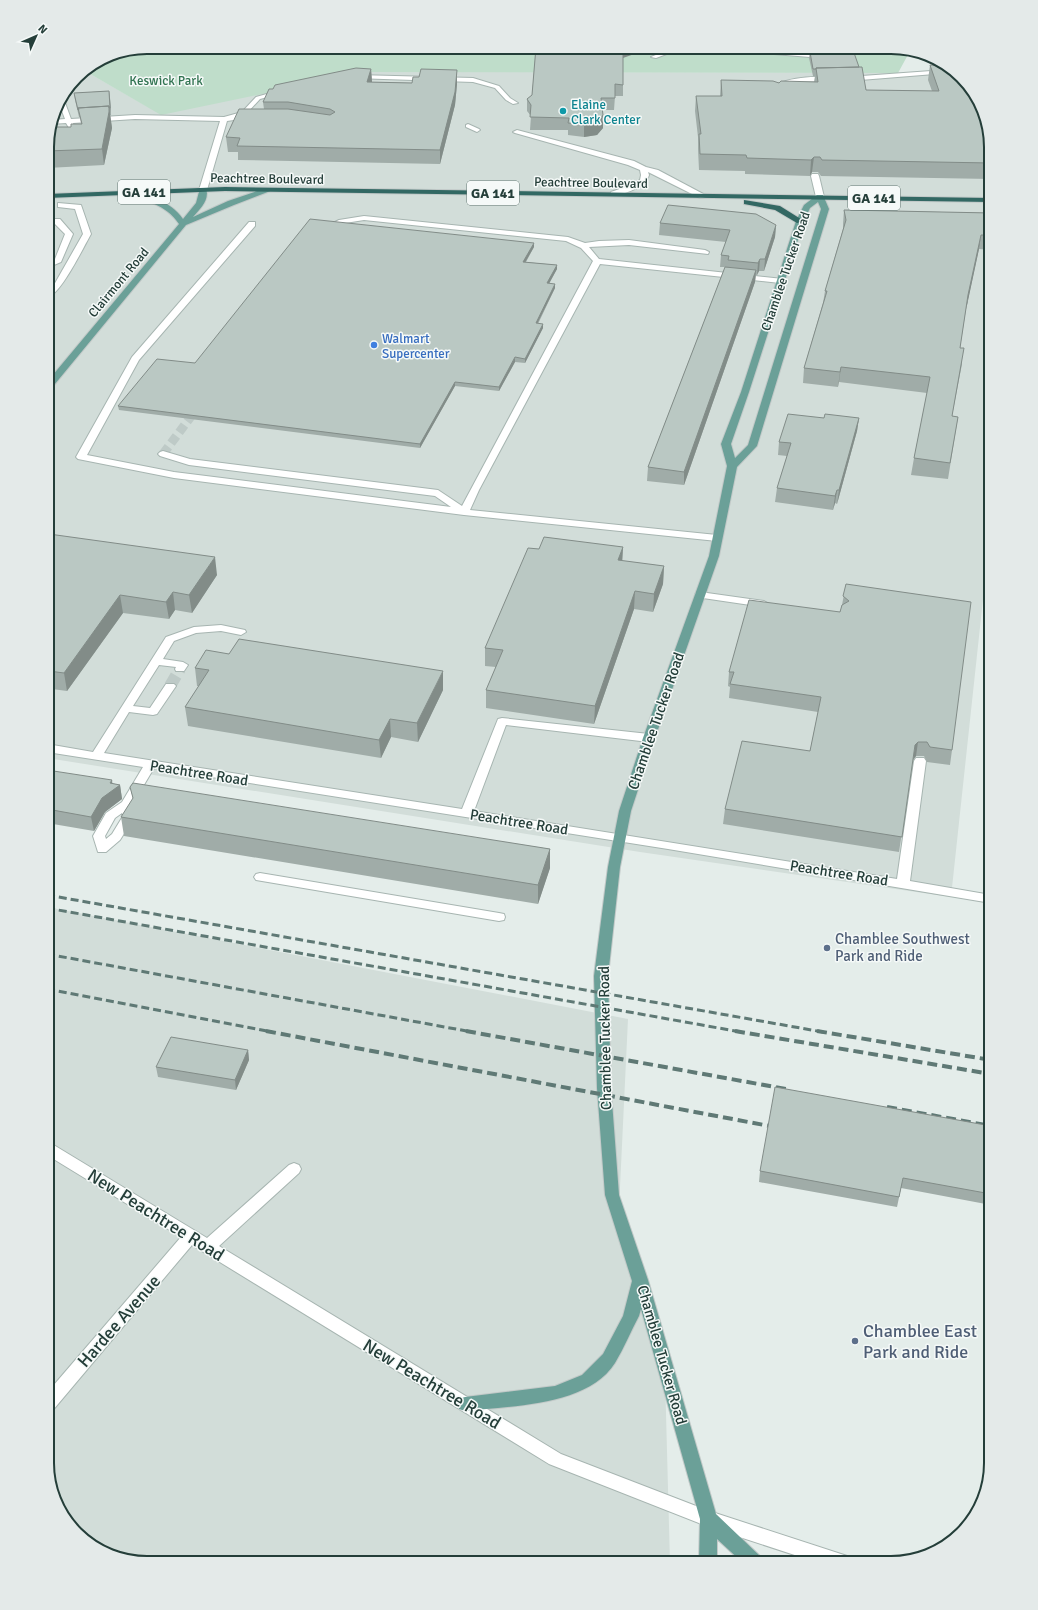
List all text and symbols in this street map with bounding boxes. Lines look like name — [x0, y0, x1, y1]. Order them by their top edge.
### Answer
north arrow — [16, 16, 56, 56]
text: N — [35, 22, 50, 37]
park label: Keswick Park — [129, 73, 203, 89]
place label: Elaine Clark Center — [571, 97, 641, 128]
marker: Elaine Clark Center — [558, 106, 568, 116]
street label: Peachtree Boulevard — [210, 170, 324, 188]
street label: Peachtree Boulevard — [534, 174, 648, 192]
road number: GA 141 — [118, 180, 170, 204]
road number: GA 141 — [467, 181, 519, 205]
road number: GA 141 — [848, 186, 900, 210]
street label: Chamblee Tucker Road — [758, 210, 814, 333]
street label: Clairmont Road — [85, 244, 153, 321]
place label: Walmart Supercenter — [382, 331, 450, 362]
marker: Walmart Supercenter — [369, 340, 379, 350]
street label: Chamblee Tucker Road — [624, 650, 688, 792]
street label: Peachtree Road — [149, 756, 249, 790]
street label: Peachtree Road — [469, 805, 569, 839]
street label: Peachtree Road — [789, 856, 889, 890]
place label: Chamblee Southwest Park and Ride — [835, 930, 970, 965]
marker: Chamblee Southwest Park and Ride — [822, 943, 832, 953]
street label: Chamblee Tucker Road — [595, 966, 615, 1110]
street label: New Peachtree Road — [84, 1164, 228, 1266]
street label: Hardee Avenue — [73, 1270, 165, 1372]
street label: Chamblee Tucker Road — [633, 1283, 691, 1427]
place label: Chamblee East Park and Ride — [863, 1320, 977, 1363]
street label: New Peachtree Road — [359, 1334, 505, 1434]
marker: Chamblee East Park and Ride — [850, 1336, 860, 1346]

